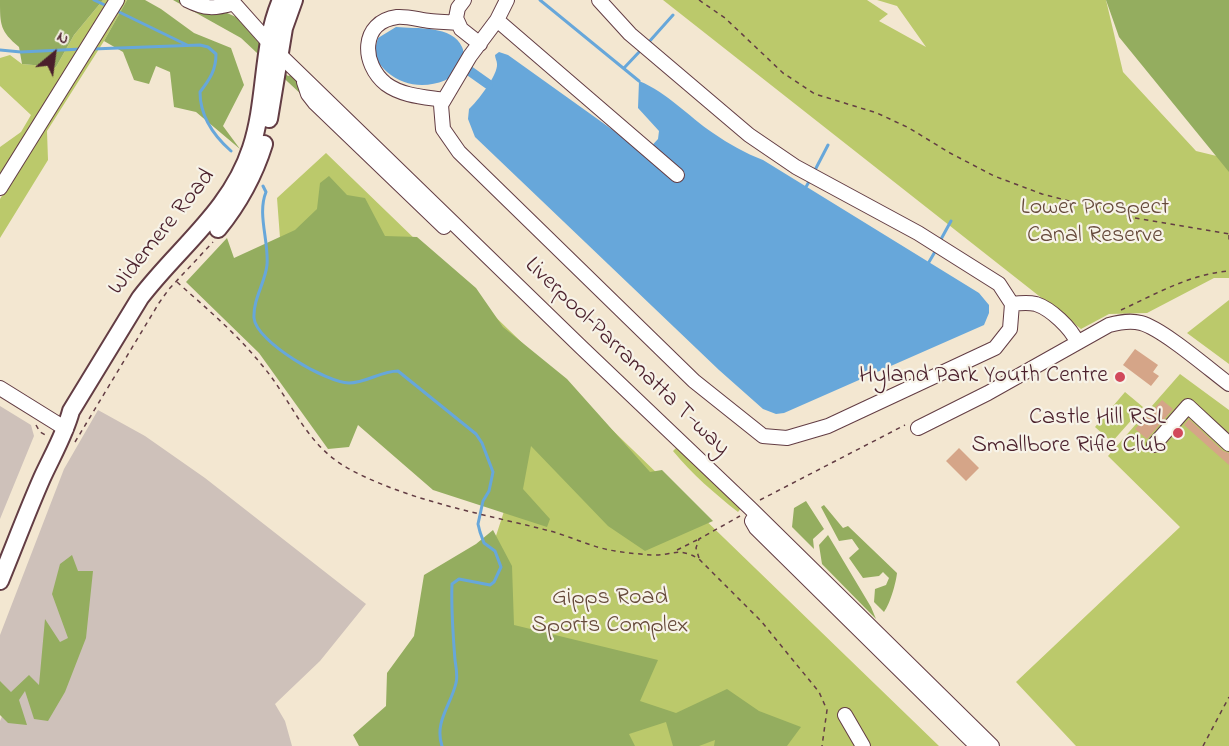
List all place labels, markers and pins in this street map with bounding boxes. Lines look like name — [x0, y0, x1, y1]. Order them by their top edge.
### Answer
place label: Hyland Park Youth Centre — [859, 363, 1108, 391]
marker: Hyland Park Youth Centre — [1113, 370, 1127, 384]
place label: Castle Hill RSL Smallbore Rifle Club — [972, 405, 1166, 461]
marker: Castle Hill RSL Smallbore Rifle Club — [1171, 426, 1185, 440]

